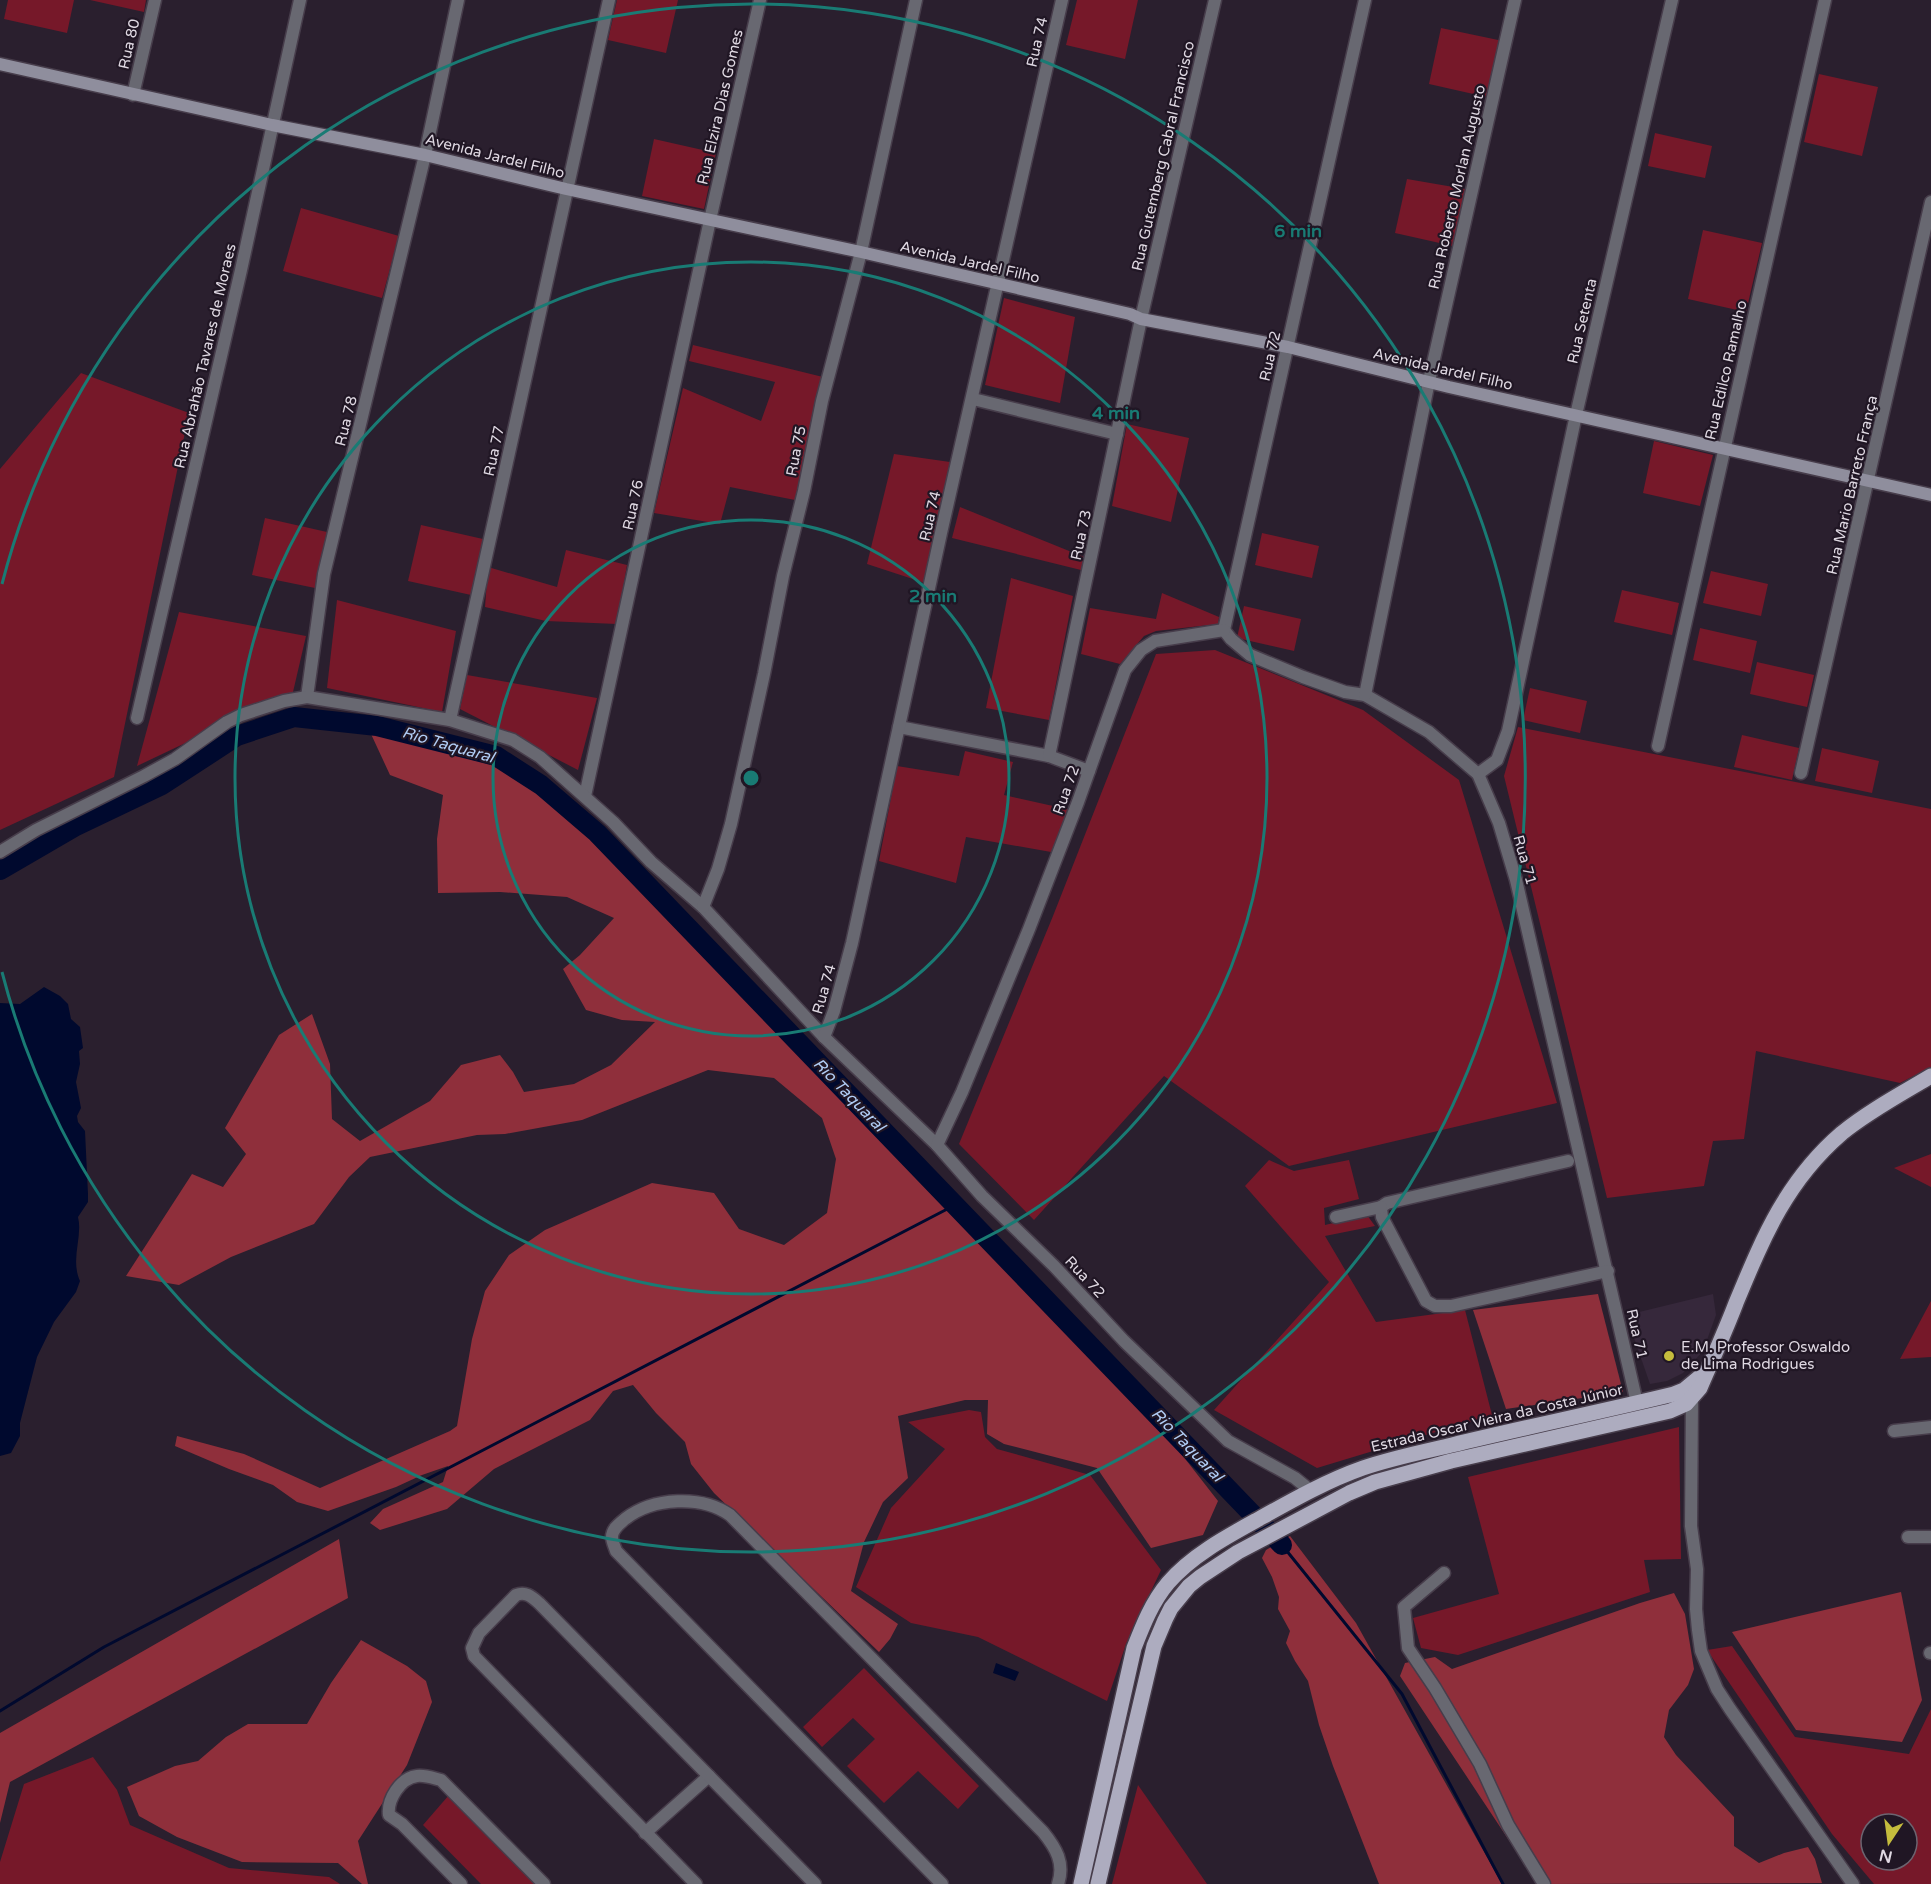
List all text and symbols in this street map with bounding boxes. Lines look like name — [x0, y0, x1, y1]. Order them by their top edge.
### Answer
street label: Rua 74 — [1022, 15, 1052, 69]
street label: Rua 80 — [114, 17, 144, 71]
street label: Rua Elzira Dias Gomes — [693, 27, 747, 187]
street label: Rua Gutemberg Cabral Francisco — [1128, 39, 1198, 273]
street label: Rua Roberto Morlan Augusto — [1425, 83, 1489, 291]
street label: Avenida Jardel Filho — [424, 130, 566, 182]
text: 6 min — [1274, 220, 1322, 242]
street label: Avenida Jardel Filho — [898, 237, 1042, 287]
street label: Rua Abrahão Tavares de Moraes — [170, 242, 240, 470]
street label: Rua Setenta — [1563, 277, 1601, 365]
street label: Rua Edilco Ramalho — [1701, 298, 1751, 442]
street label: Rua 72 — [1255, 329, 1285, 383]
street label: Avenida Jardel Filho — [1371, 344, 1515, 394]
street label: Rua 78 — [331, 394, 361, 448]
street label: Rua Mario Barreto França — [1823, 394, 1881, 576]
text: 4 min — [1092, 402, 1140, 424]
street label: Rua 77 — [480, 424, 508, 478]
street label: Rua 75 — [782, 424, 810, 478]
street label: Rua 76 — [619, 478, 647, 532]
street label: Rua 74 — [915, 489, 945, 543]
street label: Rua 73 — [1067, 508, 1095, 562]
text: 2 min — [909, 585, 957, 607]
water label: Rio Taquaral — [400, 722, 498, 768]
street label: Rua 72 — [1049, 763, 1083, 817]
centre of rings — [741, 768, 761, 788]
street label: Rua 71 — [1509, 833, 1541, 887]
street label: Rua 74 — [808, 962, 840, 1016]
water label: Rio Taquaral — [809, 1054, 890, 1137]
street label: Rua 72 — [1061, 1252, 1109, 1302]
street label: Rua 71 — [1622, 1307, 1652, 1361]
place label: E.M. Professor Oswaldo de Lima Rodrigues — [1681, 1338, 1850, 1373]
marker: E.M. Professor Oswaldo de Lima Rodrigues — [1662, 1349, 1676, 1363]
street label: Estrada Oscar Vieira da Costa Júnior — [1369, 1380, 1625, 1456]
water label: Rio Taquaral — [1147, 1404, 1228, 1487]
north arrow — [1859, 1812, 1919, 1872]
text: N — [1877, 1844, 1894, 1867]

